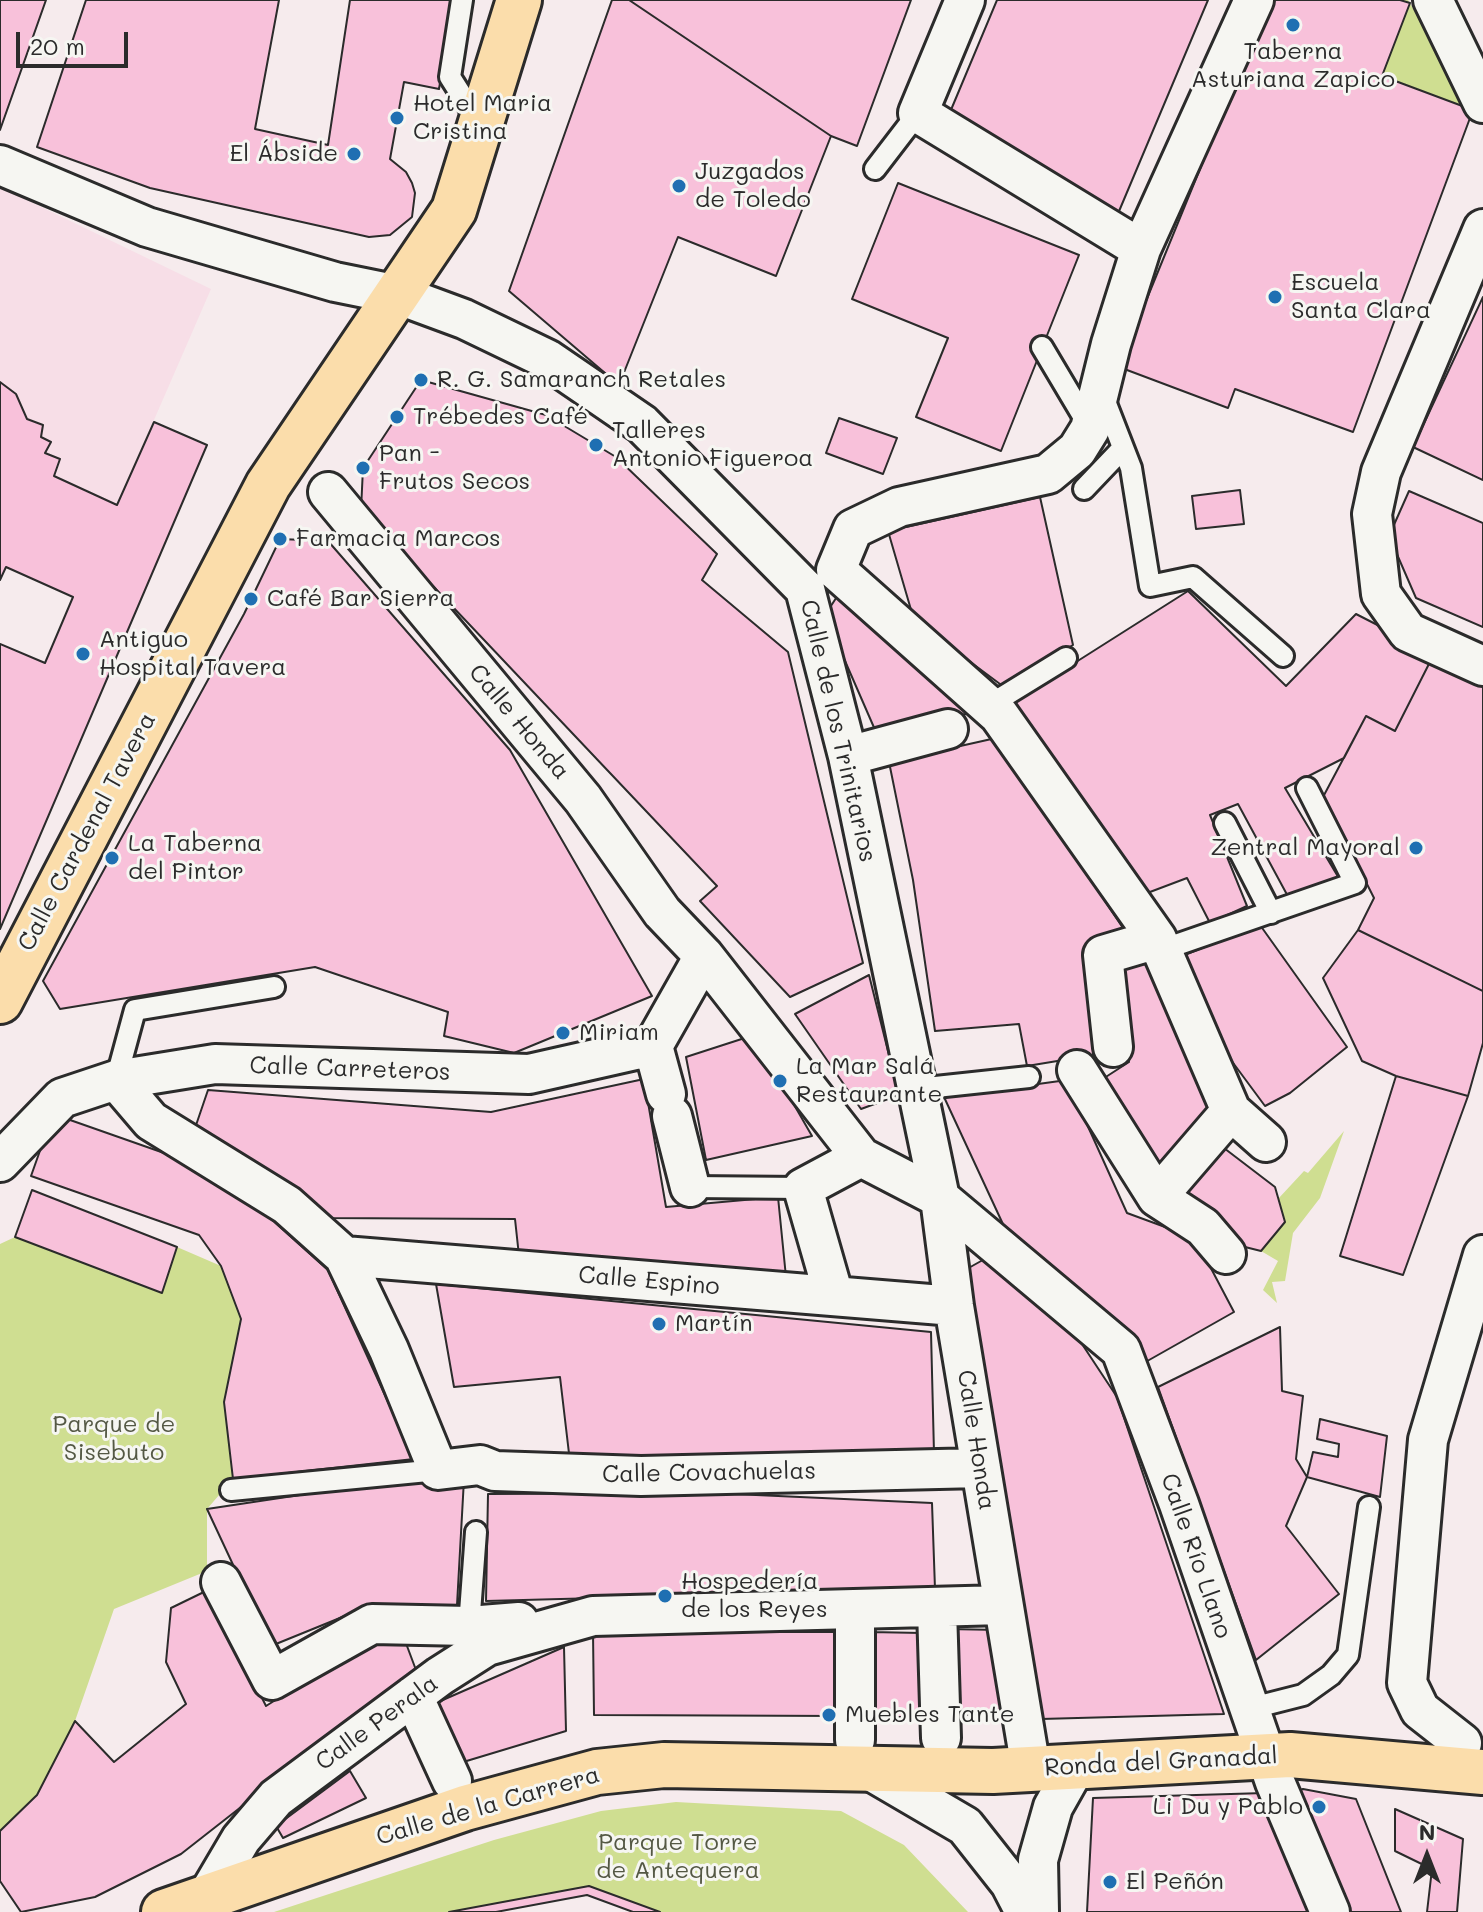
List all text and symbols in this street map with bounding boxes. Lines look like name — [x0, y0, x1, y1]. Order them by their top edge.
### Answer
scale bar — [20, 16, 132, 66]
marker: Taberna Asturiana Zapico — [1284, 16, 1302, 34]
text: 20 m — [30, 30, 85, 61]
place label: Taberna Asturiana Zapico — [1191, 38, 1395, 94]
place label: Hotel Maria Cristina — [413, 90, 552, 146]
marker: Hotel Maria Cristina — [388, 109, 406, 127]
place label: El Ábside — [230, 140, 338, 168]
marker: El Ábside — [345, 145, 363, 163]
place label: Juzgados de Toledo — [695, 158, 811, 214]
marker: Juzgados de Toledo — [670, 177, 688, 195]
place label: Escuela Santa Clara — [1291, 269, 1431, 325]
marker: Escuela Santa Clara — [1266, 288, 1284, 306]
place label: R. G. Samaranch Retales — [437, 366, 726, 394]
marker: R. G. Samaranch Retales — [412, 371, 430, 389]
place label: Trébedes Café — [413, 403, 588, 431]
marker: Trébedes Café — [388, 408, 406, 426]
place label: Talleres Antonio Figueroa — [612, 417, 813, 473]
marker: Talleres Antonio Figueroa — [587, 436, 605, 454]
place label: Pan - Frutos Secos — [379, 440, 530, 496]
marker: Pan - Frutos Secos — [354, 459, 372, 477]
place label: Farmacia Marcos — [296, 525, 501, 553]
marker: Farmacia Marcos — [271, 530, 289, 548]
place label: Café Bar Sierra — [267, 585, 454, 613]
marker: Café Bar Sierra — [242, 590, 260, 608]
street label: Calle de los Trinitarios — [794, 597, 882, 865]
place label: Antiguo Hospital Tavera — [99, 626, 286, 682]
marker: Antiguo Hospital Tavera — [74, 645, 92, 663]
street label: Calle Honda — [462, 659, 576, 785]
street label: Calle Cardenal Tavera — [12, 708, 162, 956]
place label: La Taberna del Pintor — [128, 830, 262, 886]
place label: Zentral Mayoral — [1211, 834, 1400, 862]
marker: Zentral Mayoral — [1407, 839, 1425, 857]
marker: La Taberna del Pintor — [103, 849, 121, 867]
place label: Miriam — [579, 1019, 659, 1047]
marker: Miriam — [554, 1024, 572, 1042]
street label: Calle Carreteros — [249, 1051, 451, 1087]
place label: La Mar Salá Restaurante — [796, 1053, 942, 1109]
marker: La Mar Salá Restaurante — [771, 1072, 789, 1090]
street label: Calle Espino — [577, 1260, 721, 1302]
place label: Martín — [675, 1310, 753, 1338]
marker: Martín — [650, 1315, 668, 1333]
street label: Calle Honda — [951, 1368, 1001, 1512]
park label: Parque de Sisebuto — [53, 1411, 175, 1467]
street label: Calle Covachuelas — [602, 1457, 816, 1489]
street label: Calle Río Llano — [1154, 1470, 1238, 1642]
place label: Hospedería de los Reyes — [681, 1568, 828, 1624]
marker: Hospedería de los Reyes — [656, 1587, 674, 1605]
street label: Calle Perala — [310, 1669, 444, 1777]
place label: Muebles Tante — [845, 1701, 1015, 1729]
marker: Muebles Tante — [820, 1706, 838, 1724]
street label: Ronda del Granadal — [1044, 1742, 1278, 1782]
street label: Calle de la Carrera — [373, 1760, 603, 1852]
place label: Li Du y Pablo — [1153, 1793, 1303, 1821]
marker: Li Du y Pablo — [1310, 1798, 1328, 1816]
north arrow — [1387, 1816, 1467, 1896]
text: N — [1419, 1817, 1435, 1846]
park label: Parque Torre de Antequera — [596, 1829, 760, 1885]
place label: El Peñón — [1126, 1868, 1224, 1896]
marker: El Peñón — [1101, 1873, 1119, 1891]

